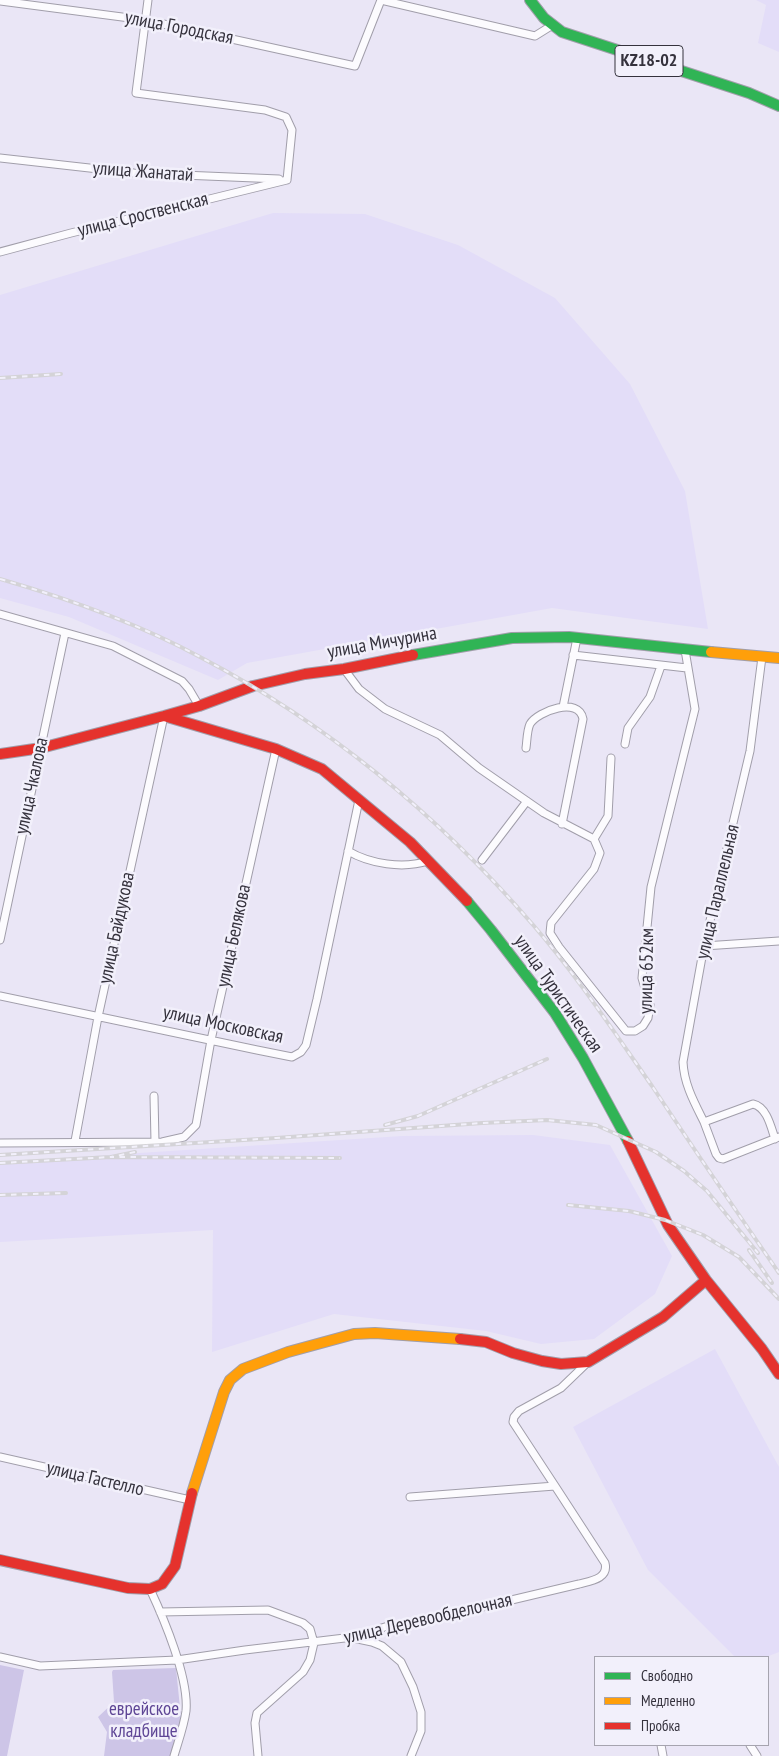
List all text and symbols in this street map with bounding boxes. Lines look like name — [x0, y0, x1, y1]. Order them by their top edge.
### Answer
street label: улица Городская — [123, 6, 235, 50]
road number: KZ18-02 — [615, 46, 683, 76]
street label: улица Жанатай — [92, 157, 194, 187]
street label: улица Сроственская — [75, 188, 211, 242]
street label: улица Мичурина — [326, 622, 438, 664]
street label: улица Чкалова — [11, 736, 53, 836]
street label: улица Параллельная — [691, 822, 745, 962]
street label: улица Байдукова — [94, 870, 140, 986]
street label: улица Белякова — [212, 882, 256, 990]
street label: улица 652км — [635, 928, 659, 1014]
street label: улица Туристическая — [509, 931, 607, 1057]
street label: улица Московская — [161, 1001, 285, 1049]
street label: улица Гастелло — [44, 1457, 146, 1501]
street label: улица Деревообделочная — [342, 1589, 514, 1649]
legend — [594, 1656, 769, 1746]
text: Свободно — [641, 1666, 693, 1685]
text: Медленно — [641, 1691, 695, 1710]
park label: еврейское кладбище — [109, 1699, 179, 1743]
text: Пробка — [641, 1716, 680, 1735]

